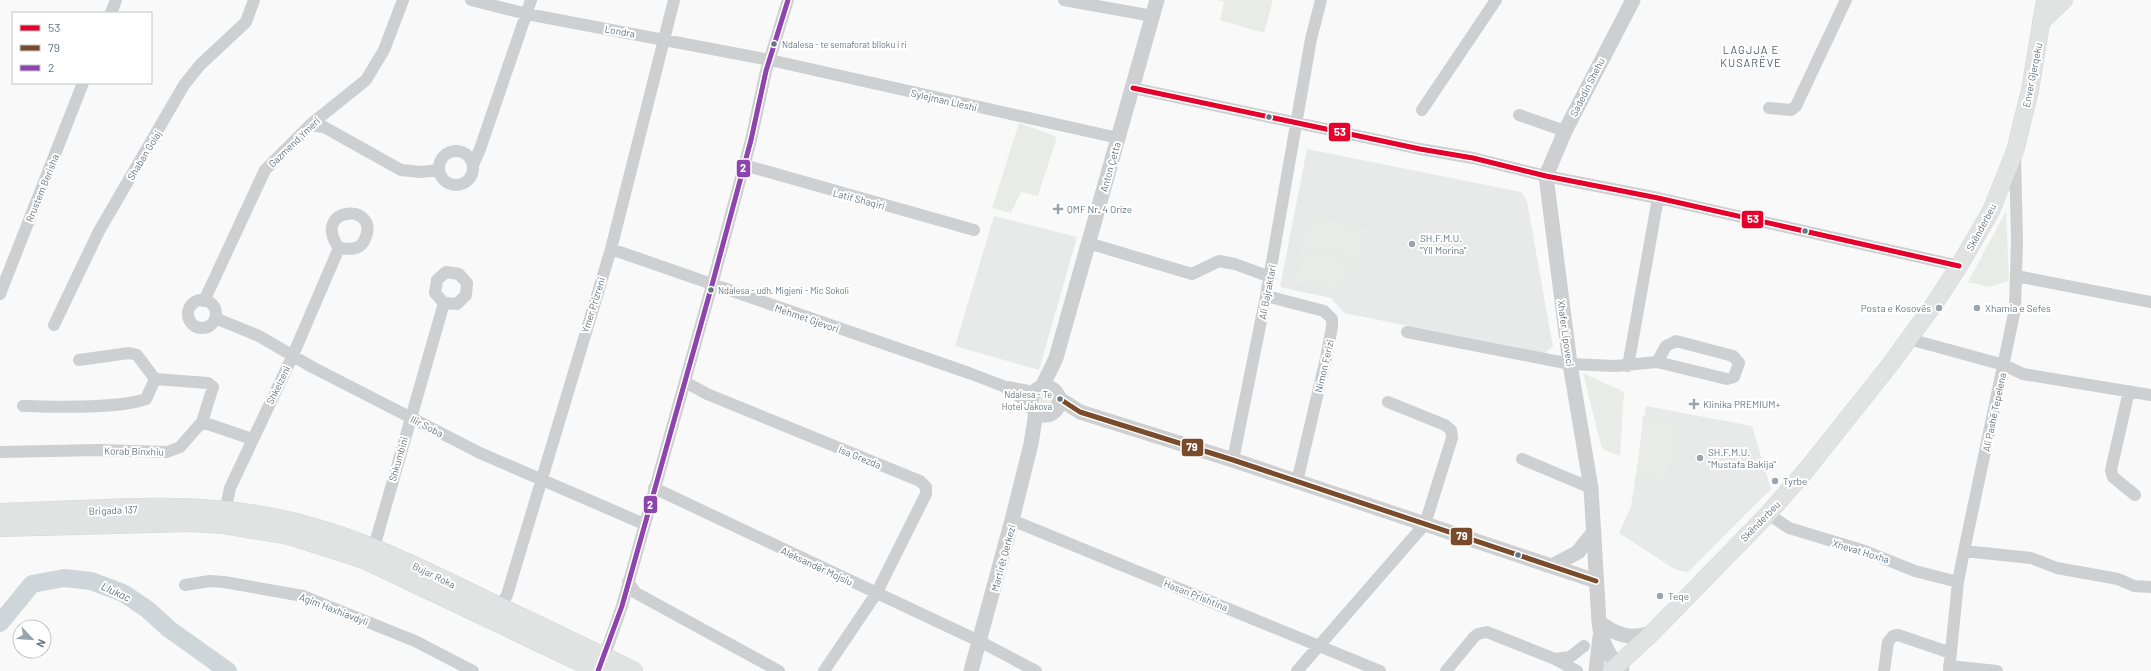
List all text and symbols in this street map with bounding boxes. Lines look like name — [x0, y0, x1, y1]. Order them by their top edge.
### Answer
legend — [12, 12, 152, 84]
text: 53 — [48, 20, 60, 34]
street label: Londra — [604, 22, 636, 40]
marker: Ndalesa - te semaforat blloku i ri — [769, 39, 779, 49]
place label: Ndalesa - te semaforat blloku i ri — [782, 39, 907, 50]
text: 79 — [48, 40, 60, 54]
street label: Enver Gjerqeku — [2020, 42, 2044, 108]
district label: LAGJJA E KUSARËVE — [1720, 43, 1782, 69]
street label: Sadedin Shehu — [1567, 56, 1607, 118]
text: 2 — [48, 60, 54, 74]
street label: Sylejman Lleshi — [910, 87, 978, 113]
unlabelled marker — [1264, 112, 1274, 122]
street label: Gazmend Ymeri — [266, 114, 322, 170]
line badge: 53 — [1328, 122, 1351, 142]
text: 53 — [1334, 125, 1346, 138]
street label: Shaban Golaj — [125, 128, 163, 182]
street label: Anton Çetta — [1097, 141, 1123, 193]
street label: Rrustem Berisha — [23, 152, 61, 224]
line badge: 2 — [736, 159, 751, 178]
text: 2 — [740, 161, 746, 174]
street label: Latif Shaqiri — [832, 186, 886, 212]
street label: Skënderbeu — [1964, 201, 1998, 253]
marker: QMF Nr. 4 Orize — [1052, 203, 1064, 215]
place label: QMF Nr. 4 Orize — [1067, 203, 1132, 215]
line badge: 53 — [1741, 210, 1764, 229]
text: 53 — [1747, 212, 1759, 225]
unlabelled marker — [1800, 226, 1810, 236]
place label: SH.F.M.U. "Yll Morina" — [1420, 232, 1467, 256]
marker: SH.F.M.U. "Yll Morina" — [1407, 239, 1417, 249]
street label: Ali Bajraktari — [1256, 264, 1278, 320]
street label: Ymer Prizreni — [579, 276, 607, 334]
marker: Ndalesa - udh. Migjeni - Mic Sokoli — [706, 285, 716, 295]
place label: Ndalesa - udh. Migjeni - Mic Sokoli — [718, 285, 849, 296]
street label: Xhafer Lipoveci — [1555, 299, 1577, 367]
street label: Mehmet Gjevori — [773, 301, 841, 335]
place label: Posta e Kosovës — [1861, 302, 1931, 314]
place label: Xhamia e Sefes — [1985, 302, 2051, 314]
marker: Posta e Kosovës — [1934, 303, 1944, 313]
marker: Xhamia e Sefes — [1972, 303, 1982, 313]
street label: Nimon Ferizi — [1312, 338, 1336, 394]
street label: Shkelzeni — [264, 364, 292, 406]
street label: Ali Pashë Tepelena — [1980, 371, 2008, 453]
place label: Ndalesa - Te Hotel Jakova — [1002, 389, 1052, 412]
marker: Ndalesa - Te Hotel Jakova — [1055, 394, 1065, 404]
marker: Klinika PREMIUM+ — [1688, 398, 1700, 410]
place label: Klinika PREMIUM+ — [1703, 398, 1780, 410]
street label: Ilir Soba — [409, 413, 445, 439]
street label: Shkumbini — [386, 435, 410, 483]
line badge: 79 — [1181, 438, 1204, 457]
text: 79 — [1186, 440, 1198, 453]
street label: Isa Grezda — [837, 443, 883, 471]
street label: Korab Binxhiu — [104, 444, 164, 458]
place label: SH.F.M.U. "Mustafa Bakija" — [1708, 446, 1776, 470]
marker: SH.F.M.U. "Mustafa Bakija" — [1695, 453, 1705, 463]
place label: Tyrbe — [1783, 475, 1807, 487]
marker: Tyrbe — [1770, 476, 1780, 486]
line badge: 2 — [643, 495, 658, 514]
text: 2 — [647, 498, 653, 511]
street label: Skënderbeu — [1738, 498, 1782, 544]
street label: Brigada 137 — [88, 503, 138, 517]
street label: Martirët Qerkezi — [988, 523, 1018, 593]
line badge: 79 — [1450, 527, 1473, 546]
text: 79 — [1456, 529, 1468, 542]
street label: Xhevat Hoxha — [1831, 537, 1891, 565]
street label: Aleksandër Mojsiu — [779, 544, 855, 588]
unlabelled marker — [1513, 550, 1523, 560]
street label: Bujar Roka — [411, 559, 457, 591]
street label: Hasan Prishtina — [1162, 577, 1230, 613]
water label: Llukac — [100, 579, 133, 604]
street label: Agim Haxhiavdyli — [298, 590, 370, 628]
place label: Teqe — [1668, 590, 1689, 602]
marker: Teqe — [1655, 591, 1665, 601]
north arrow — [12, 619, 52, 659]
text: N — [34, 637, 49, 650]

